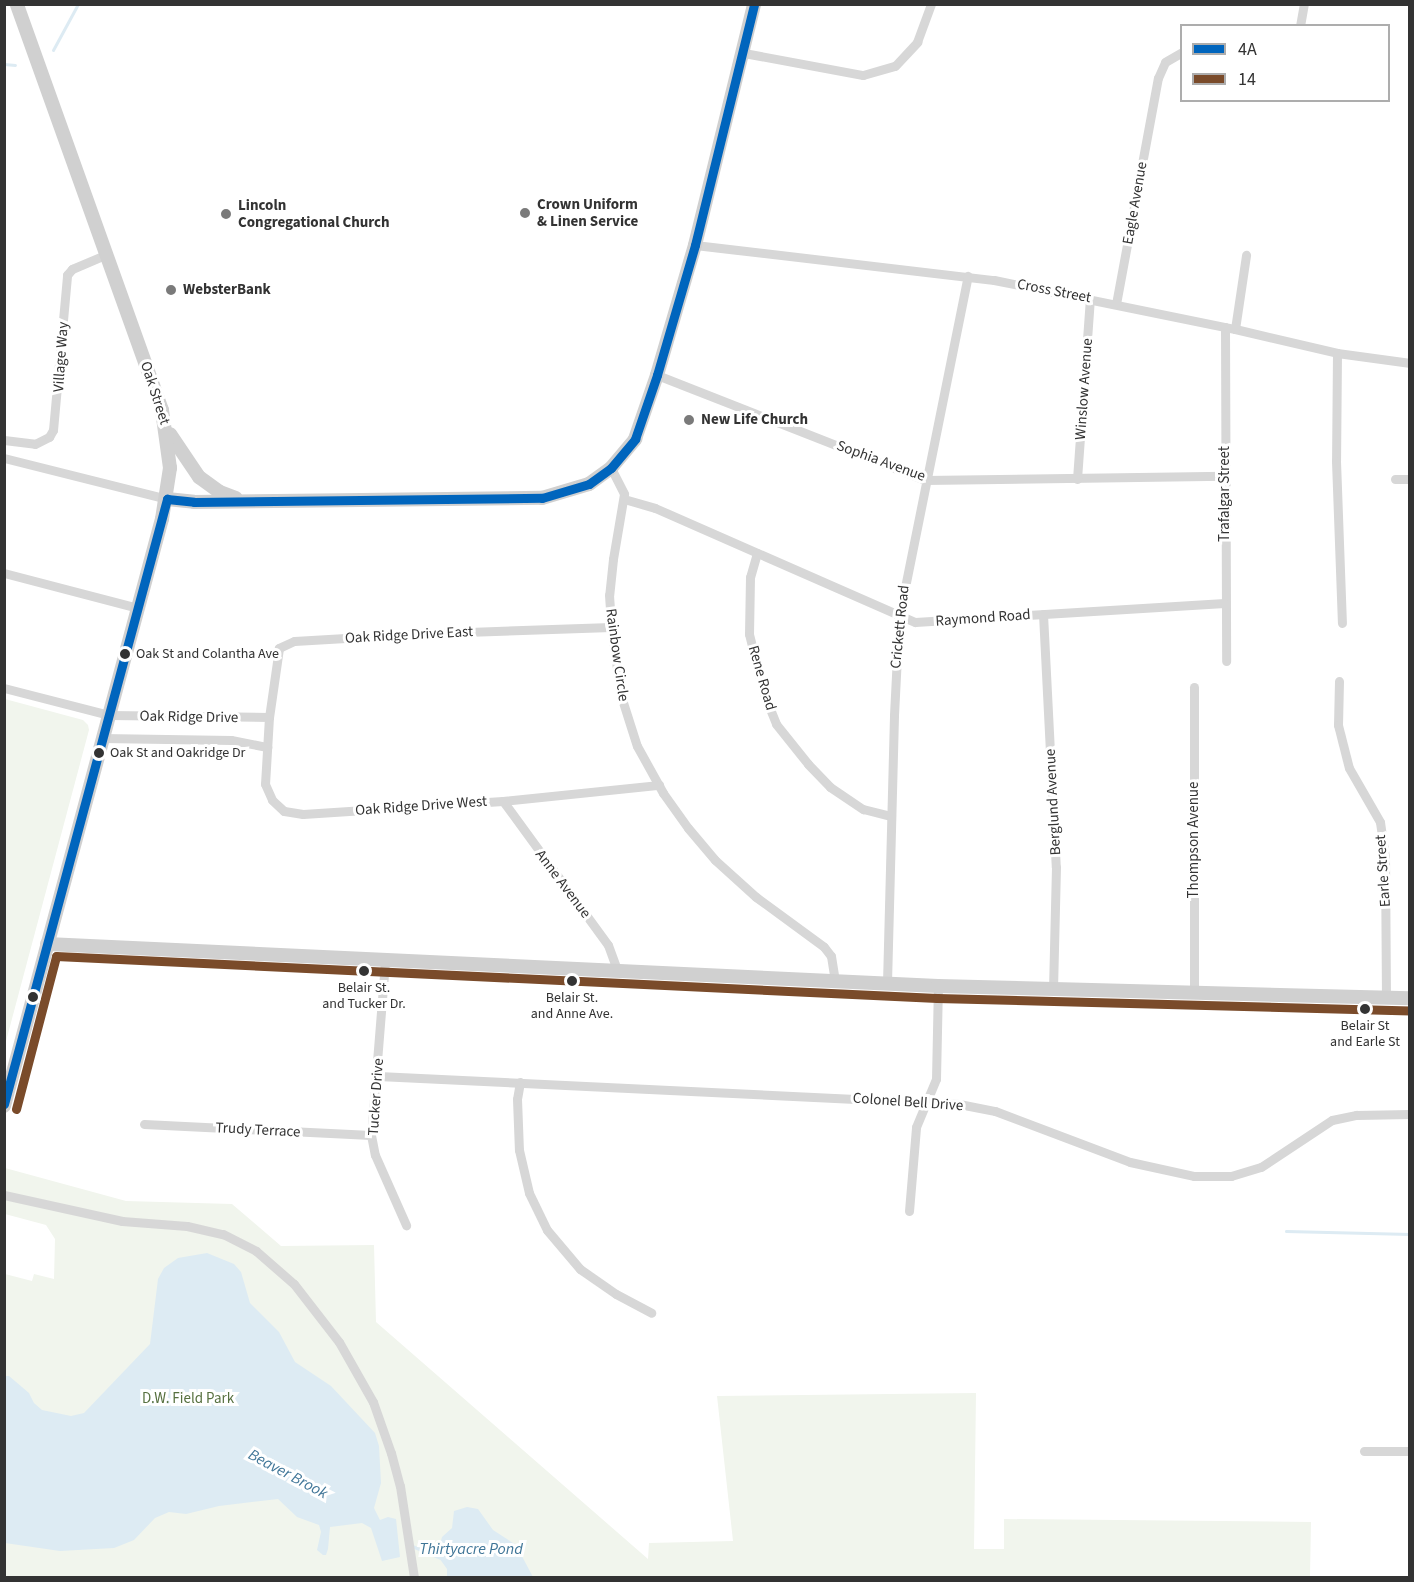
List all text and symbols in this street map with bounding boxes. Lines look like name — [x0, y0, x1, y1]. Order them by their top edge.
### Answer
legend — [1180, 24, 1390, 102]
text: 4A — [1238, 37, 1257, 62]
text: 14 — [1238, 67, 1256, 92]
street label: Eagle Avenue — [1119, 160, 1151, 246]
place label: Crown Uniform & Linen Service — [537, 195, 638, 230]
place label: Lincoln Congregational Church — [238, 196, 390, 231]
marker: Crown Uniform & Linen Service — [518, 206, 532, 220]
marker: Lincoln Congregational Church — [219, 207, 233, 221]
street label: Cross Street — [1016, 275, 1092, 307]
place label: WebsterBank — [183, 281, 271, 299]
marker: WebsterBank — [164, 283, 178, 297]
street label: Village Way — [50, 321, 72, 393]
street label: Winslow Avenue — [1071, 338, 1097, 440]
street label: Oak Street — [136, 359, 174, 427]
place label: New Life Church — [701, 411, 808, 429]
marker: New Life Church — [682, 413, 696, 427]
street label: Sophia Avenue — [834, 437, 928, 485]
street label: Trafalgar Street — [1216, 446, 1234, 542]
street label: Crickett Road — [887, 584, 913, 670]
street label: Raymond Road — [935, 606, 1031, 630]
street label: Rainbow Circle — [602, 607, 632, 703]
street label: Oak Ridge Drive East — [344, 623, 474, 647]
street label: Rene Road — [744, 643, 780, 713]
place label: Oak St and Colantha Ave — [136, 646, 279, 662]
marker: Oak St and Colantha Ave — [119, 648, 131, 660]
street label: Oak Ridge Drive — [139, 707, 239, 727]
place label: Oak St and Oakridge Dr — [110, 745, 245, 761]
marker: Oak St and Oakridge Dr — [93, 747, 105, 759]
street label: Berglund Avenue — [1041, 748, 1065, 856]
street label: Thompson Avenue — [1185, 782, 1203, 898]
street label: Oak Ridge Drive West — [354, 792, 488, 820]
street label: Earle Street — [1371, 834, 1395, 908]
street label: Anne Avenue — [531, 846, 595, 922]
marker: Belair St. and Tucker Dr. — [358, 965, 370, 977]
marker: Belair St. and Anne Ave. — [566, 975, 578, 987]
place label: Belair St. and Tucker Dr. — [322, 980, 406, 1012]
place label: Belair St. and Anne Ave. — [531, 990, 613, 1023]
unlabelled marker — [27, 991, 39, 1003]
marker: Belair St and Earle St — [1359, 1003, 1371, 1015]
place label: Belair St and Earle St — [1330, 1018, 1400, 1050]
street label: Tucker Drive — [364, 1058, 388, 1136]
street label: Colonel Bell Drive — [852, 1089, 964, 1115]
street label: Trudy Terrace — [215, 1119, 301, 1141]
park label: D.W. Field Park — [142, 1390, 234, 1408]
water label: Beaver Brook — [245, 1445, 331, 1503]
water label: Thirtyacre Pond — [419, 1539, 523, 1559]

